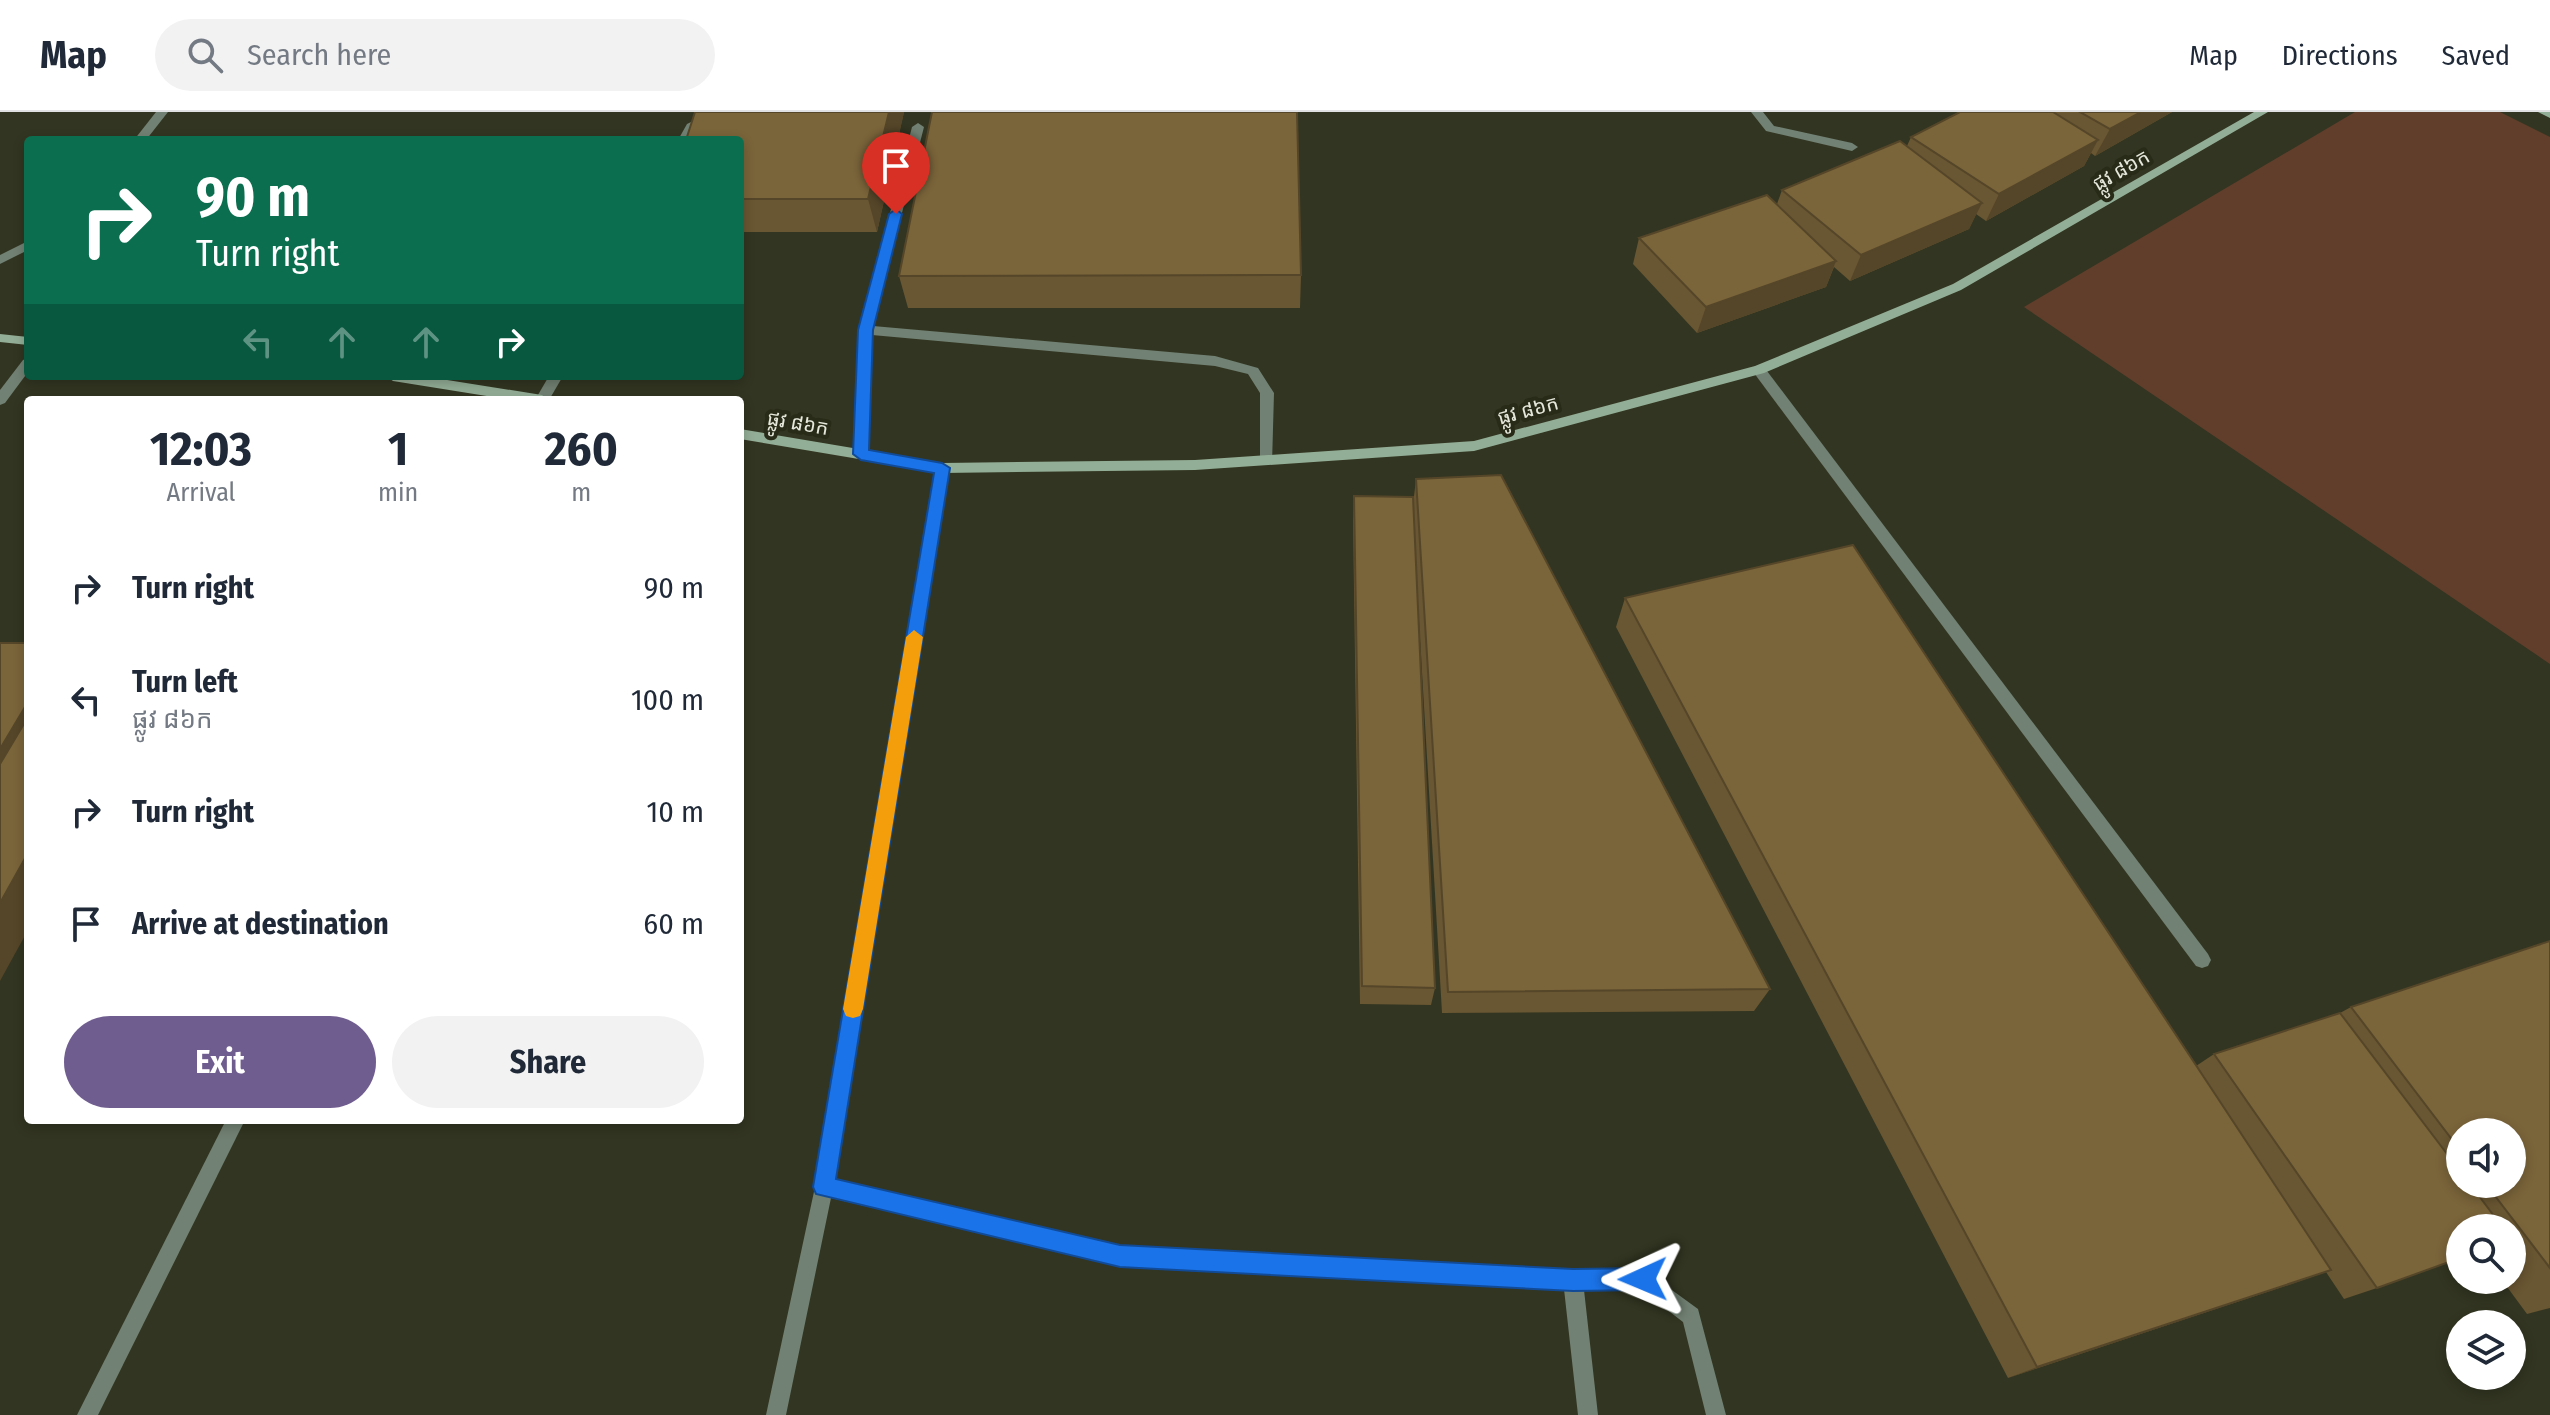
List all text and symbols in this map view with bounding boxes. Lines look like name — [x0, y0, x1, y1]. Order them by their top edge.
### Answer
search box — [155, 19, 715, 91]
text: Map — [40, 32, 107, 78]
icon: search — [183, 33, 227, 77]
text: Search here — [247, 37, 391, 73]
text: Map — [2189, 39, 2238, 72]
text: Directions — [2282, 39, 2398, 72]
text: Saved — [2442, 39, 2510, 72]
pin — [862, 132, 930, 214]
icon: arrive — [874, 144, 918, 188]
street label: ផ្លូវ ៨៦ក — [2088, 144, 2157, 202]
text: 90 m — [196, 164, 310, 231]
icon: right — [64, 168, 168, 272]
text: Turn right — [196, 232, 339, 276]
icon: left — [236, 320, 280, 364]
icon: ahead — [320, 320, 364, 364]
icon: ahead — [404, 320, 448, 364]
icon: right — [488, 320, 532, 364]
street label: ផ្លូវ ៨៦ក — [1495, 390, 1563, 436]
street label: ផ្លូវ ៨៦ក — [764, 406, 831, 447]
text: 12:03 — [150, 420, 252, 478]
text: 1 — [388, 420, 408, 478]
text: 260 — [544, 420, 618, 478]
text: Arrival — [167, 477, 236, 508]
text: min — [378, 477, 418, 508]
text: m — [571, 477, 591, 508]
icon: right — [64, 566, 108, 610]
text: Turn right — [132, 570, 254, 606]
text: 90 m — [644, 570, 704, 606]
text: Turn left — [132, 664, 238, 700]
icon: left — [64, 678, 108, 722]
text: 100 m — [631, 682, 704, 718]
text: ផ្លូវ ៨៦ក — [132, 704, 213, 735]
icon: right — [64, 790, 108, 834]
text: Turn right — [132, 794, 254, 830]
text: 10 m — [647, 794, 704, 830]
icon: arrive — [64, 902, 108, 946]
text: Arrive at destination — [132, 906, 389, 942]
text: 60 m — [643, 906, 704, 942]
button: Exit — [64, 1016, 376, 1108]
button: Share — [392, 1016, 704, 1108]
map controls — [2446, 1118, 2526, 1390]
button: sound — [2446, 1118, 2526, 1198]
button: search — [2446, 1214, 2526, 1294]
position arrow — [1601, 1237, 1685, 1321]
button: layers — [2446, 1310, 2526, 1390]

